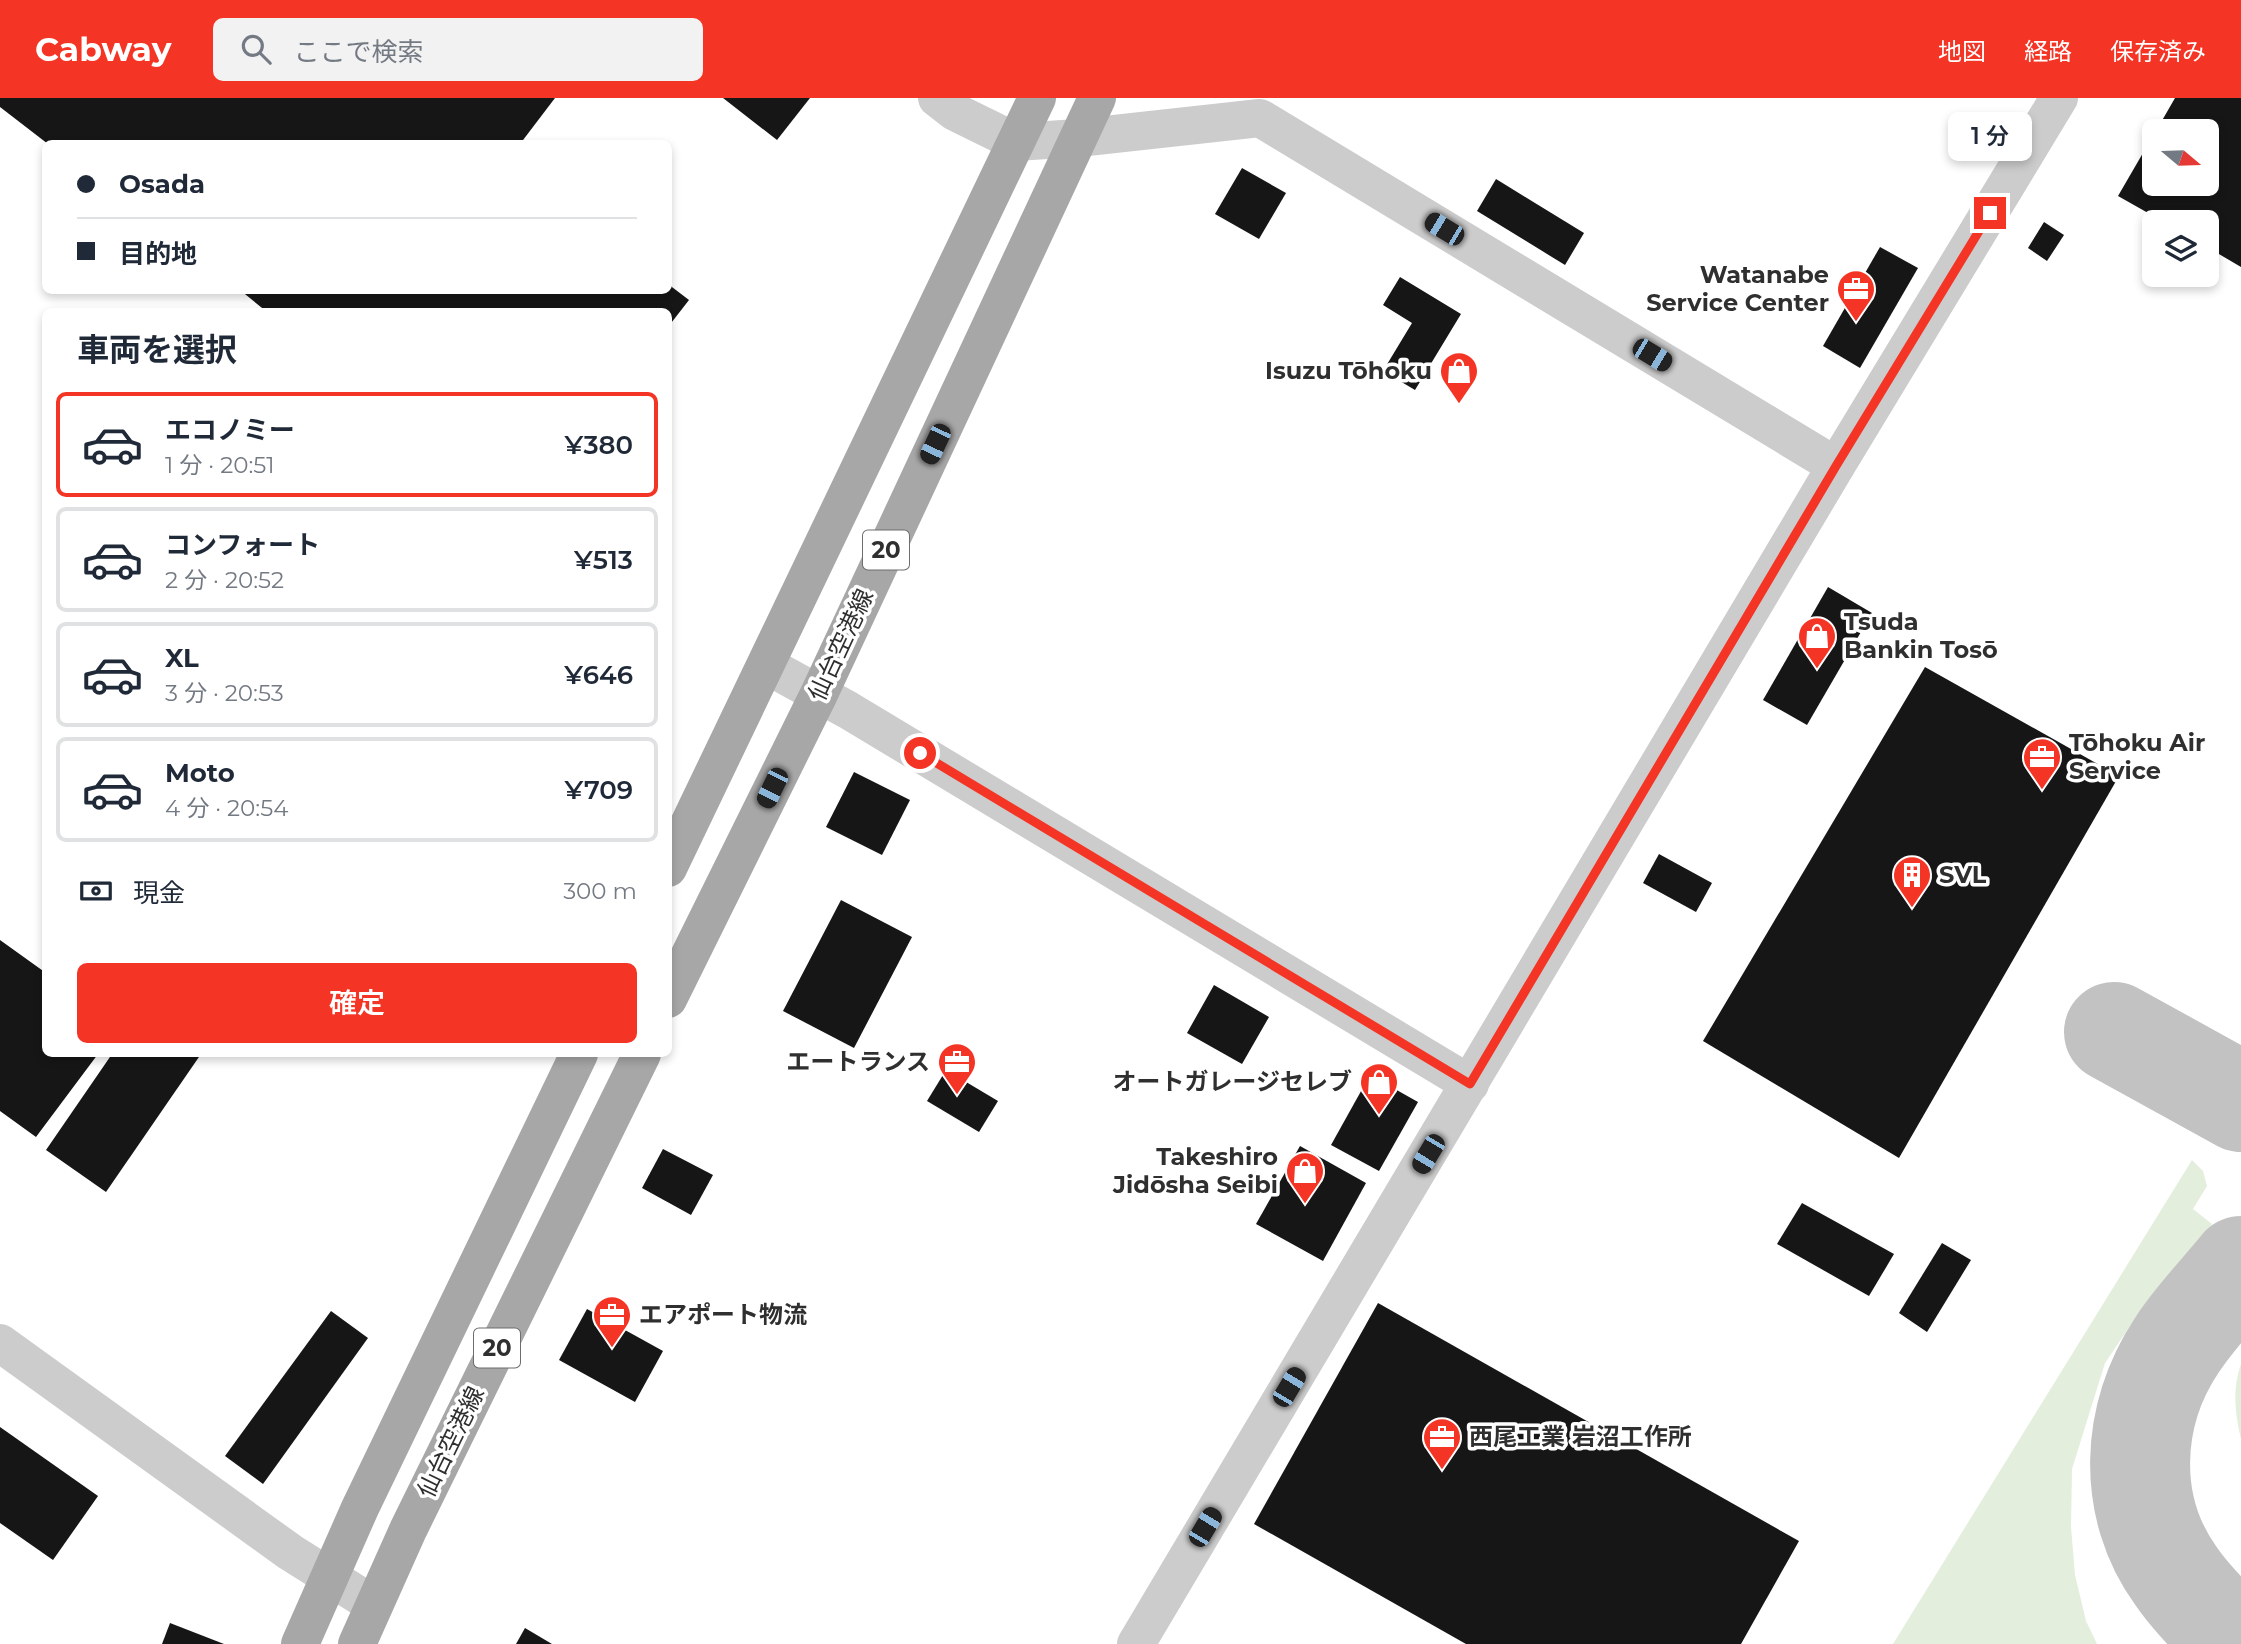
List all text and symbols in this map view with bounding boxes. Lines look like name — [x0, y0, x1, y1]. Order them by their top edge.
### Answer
search box — [213, 18, 703, 81]
text: Cabway — [35, 29, 171, 69]
icon: search — [237, 30, 275, 68]
text: ここで検索 — [293, 36, 423, 68]
text: 地図 — [1938, 37, 1986, 66]
text: 経路 — [2024, 37, 2072, 66]
text: 保存済み — [2110, 37, 2206, 66]
callout: 1 分 — [1948, 111, 2032, 160]
north arrow — [2142, 119, 2219, 196]
map controls — [2142, 119, 2219, 287]
text: 1 分 — [1971, 122, 2009, 150]
text: Osada — [119, 168, 205, 200]
route end — [1974, 197, 2006, 229]
car — [1421, 209, 1468, 249]
button: layers — [2142, 210, 2219, 287]
text: 目的地 — [119, 238, 197, 270]
place label: Watanabe Service Center — [1646, 260, 1829, 317]
office icon: Watanabe Service Center — [1835, 268, 1877, 323]
text: 車両を選択 — [77, 330, 237, 369]
car — [1629, 335, 1676, 375]
shop icon: Isuzu Tōhoku — [1438, 350, 1480, 405]
place label: Isuzu Tōhoku — [1265, 356, 1432, 385]
icon: car — [81, 413, 144, 476]
text: エコノミー — [165, 414, 295, 446]
car — [917, 421, 954, 467]
text: ¥380 — [564, 429, 633, 461]
text: 1 分 · 20:51 — [165, 451, 275, 479]
icon: car — [81, 528, 144, 591]
text: コンフォート — [165, 529, 320, 561]
road number: 20 — [863, 530, 909, 570]
text: ¥513 — [574, 544, 633, 576]
text: 2 分 · 20:52 — [165, 566, 284, 594]
street label: 仙台空港線 — [802, 584, 879, 705]
place label: Tsuda Bankin Tosō — [1844, 607, 1998, 664]
shop icon: Tsuda Bankin Tosō — [1796, 615, 1838, 670]
text: XL — [165, 642, 199, 674]
icon: car — [81, 643, 144, 706]
text: ¥646 — [564, 659, 633, 691]
text: 3 分 · 20:53 — [165, 679, 284, 707]
place label: Tōhoku Air Service — [2069, 728, 2205, 785]
office icon: Tōhoku Air Service — [2021, 736, 2063, 791]
route start — [904, 737, 936, 769]
text: Moto — [165, 757, 235, 789]
icon: car — [81, 758, 144, 821]
car — [754, 765, 791, 811]
text: ¥709 — [565, 774, 633, 806]
text: 4 分 · 20:54 — [165, 794, 288, 822]
building icon: SVL — [1891, 854, 1933, 909]
place label: SVL — [1939, 860, 1987, 889]
icon: cash — [77, 872, 115, 910]
text: 現金 — [133, 877, 185, 909]
text: 300 m — [563, 877, 637, 905]
button: 確定 — [77, 963, 637, 1043]
office icon: エートランス — [936, 1041, 978, 1096]
place label: エートランス — [786, 1047, 930, 1076]
shop icon: オートガレージセレブ — [1358, 1061, 1400, 1116]
place label: オートガレージセレブ — [1112, 1067, 1352, 1096]
car — [1409, 1131, 1448, 1177]
place label: Takeshiro Jidōsha Seibi — [1112, 1142, 1278, 1199]
shop icon: Takeshiro Jidōsha Seibi — [1284, 1150, 1326, 1205]
office icon: エアポート物流 — [591, 1294, 633, 1349]
place label: エアポート物流 — [639, 1300, 807, 1329]
road number: 20 — [474, 1329, 520, 1368]
car — [1270, 1364, 1309, 1410]
street label: 仙台空港線 — [411, 1381, 490, 1502]
office icon: 西尾工業 岩沼工作所 — [1421, 1416, 1463, 1471]
place label: 西尾工業 岩沼工作所 — [1469, 1422, 1692, 1451]
car — [1186, 1504, 1225, 1550]

